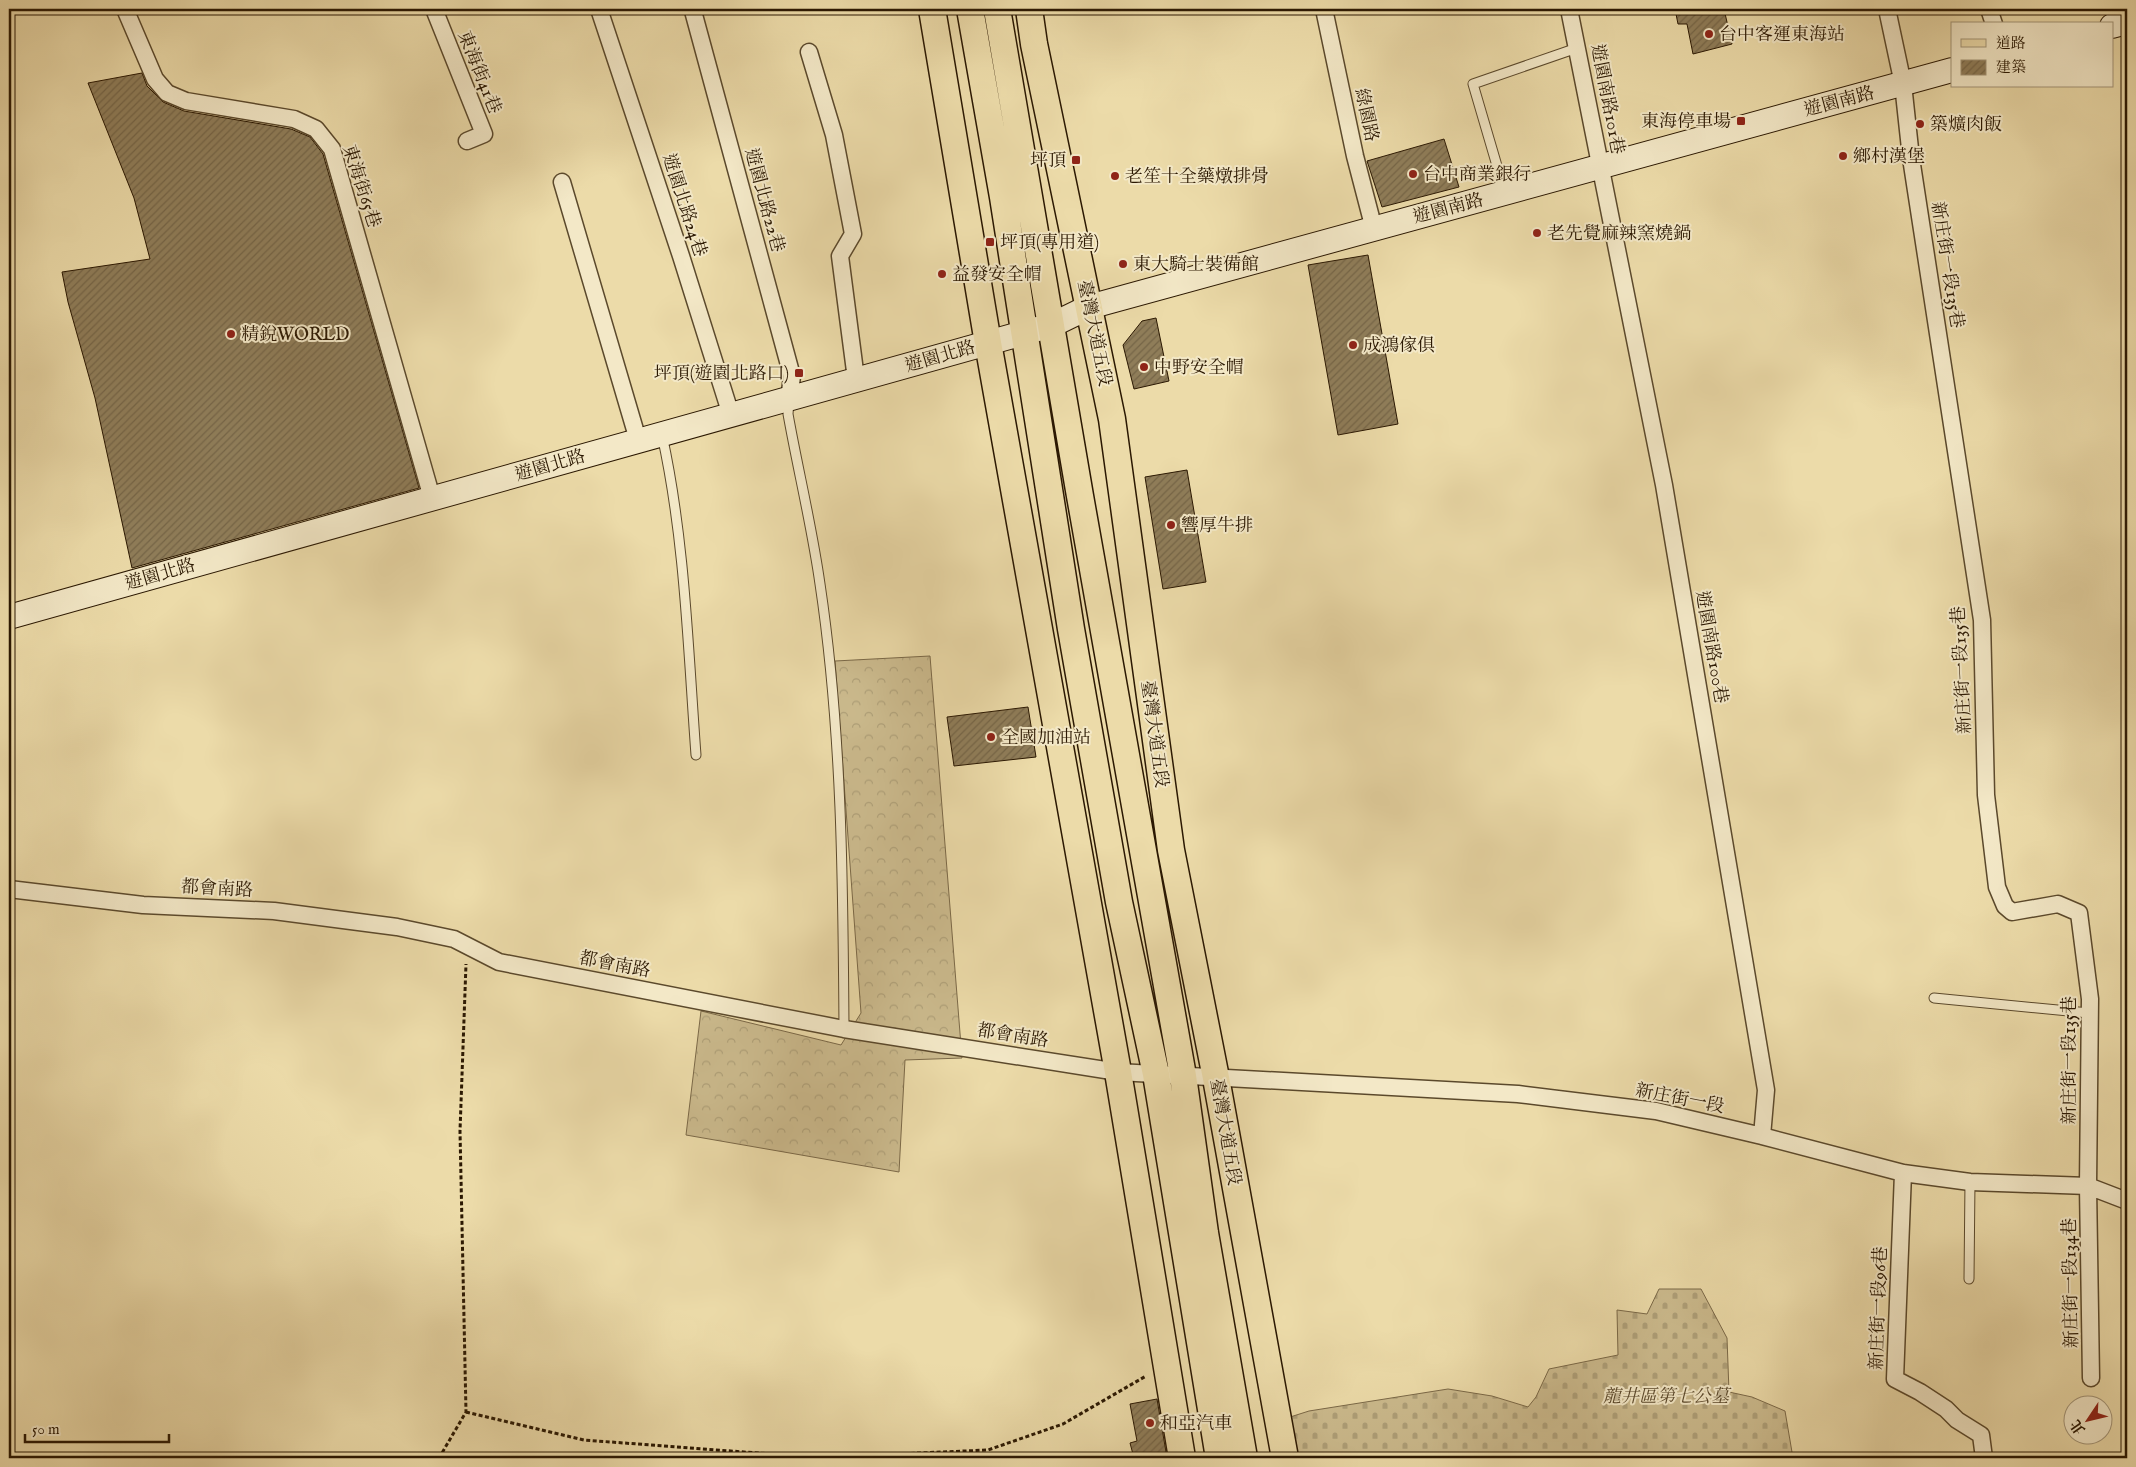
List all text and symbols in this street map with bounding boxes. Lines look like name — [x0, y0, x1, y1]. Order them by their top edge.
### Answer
legend — [1951, 22, 2114, 88]
place label: 台中客運東海站 — [1719, 24, 1845, 47]
street label: 東海街41巷 — [452, 28, 506, 117]
marker: 台中客運東海站 — [1703, 28, 1715, 40]
text: 道路 — [1996, 34, 2026, 53]
street label: 遊園南路101巷 — [1585, 42, 1629, 156]
text: 建築 — [1996, 58, 2026, 77]
street label: 遊園南路 — [1802, 82, 1877, 123]
street label: 綠園路 — [1349, 87, 1382, 144]
place label: 東海停車場 — [1641, 111, 1731, 134]
place label: 築爌肉飯 — [1930, 114, 2002, 137]
marker: 東海停車場 — [1735, 115, 1747, 127]
marker: 築爌肉飯 — [1914, 118, 1926, 130]
street label: 東海街65巷 — [336, 142, 385, 231]
street label: 遊園北路22巷 — [739, 146, 788, 255]
place label: 鄉村漢堡 — [1853, 146, 1925, 169]
place label: 坪頂 — [1030, 150, 1066, 173]
marker: 鄉村漢堡 — [1837, 150, 1849, 162]
street label: 遊園北路24巷 — [656, 151, 711, 260]
marker: 坪頂 — [1070, 154, 1082, 166]
place label: 台中商業銀行 — [1423, 164, 1531, 187]
place label: 老笙十全藥燉排骨 — [1125, 166, 1269, 189]
marker: 台中商業銀行 — [1407, 168, 1419, 180]
marker: 老笙十全藥燉排骨 — [1109, 170, 1121, 182]
street label: 遊園南路 — [1411, 189, 1486, 230]
street label: 新庄街一段135巷 — [1925, 200, 1968, 330]
place label: 老先覺麻辣窯燒鍋 — [1547, 223, 1691, 246]
marker: 老先覺麻辣窯燒鍋 — [1531, 227, 1543, 239]
place label: 坪頂(專用道) — [1000, 232, 1099, 255]
marker: 坪頂(專用道) — [984, 236, 996, 248]
place label: 東大騎士裝備館 — [1133, 254, 1259, 277]
marker: 東大騎士裝備館 — [1117, 258, 1129, 270]
place label: 益發安全帽 — [952, 264, 1042, 287]
marker: 益發安全帽 — [936, 268, 948, 280]
street label: 臺灣大道五段 — [1071, 278, 1116, 389]
place label: 精銳WORLD — [241, 324, 350, 347]
marker: 精銳WORLD — [225, 328, 237, 340]
place label: 成鴻傢俱 — [1363, 335, 1435, 358]
street label: 遊園北路 — [903, 336, 978, 378]
marker: 成鴻傢俱 — [1347, 339, 1359, 351]
place label: 中野安全帽 — [1154, 357, 1244, 380]
marker: 中野安全帽 — [1138, 361, 1150, 373]
place label: 坪頂(遊園北路口) — [654, 363, 789, 386]
marker: 坪頂(遊園北路口) — [793, 367, 805, 379]
street label: 遊園北路 — [513, 445, 588, 487]
place label: 響厚牛排 — [1181, 515, 1253, 538]
marker: 響厚牛排 — [1165, 519, 1177, 531]
street label: 遊園北路 — [123, 554, 198, 596]
street label: 遊園南路100巷 — [1689, 589, 1732, 706]
street label: 新庄街一段135巷 — [1948, 605, 1977, 734]
street label: 臺灣大道五段 — [1135, 679, 1172, 789]
place label: 全國加油站 — [1001, 727, 1091, 750]
marker: 全國加油站 — [985, 731, 997, 743]
street label: 都會南路 — [180, 876, 253, 903]
street label: 都會南路 — [577, 947, 652, 984]
street label: 新庄街一段135巷 — [2059, 996, 2082, 1124]
street label: 都會南路 — [975, 1019, 1050, 1053]
street label: 臺灣大道五段 — [1204, 1077, 1245, 1187]
street label: 新庄街一段 — [1633, 1080, 1726, 1119]
street label: 新庄街一段134巷 — [2059, 1218, 2084, 1348]
street label: 新庄街一段96巷 — [1866, 1246, 1893, 1370]
park label: 龍井區第七公墓 — [1603, 1386, 1732, 1409]
north arrow — [2064, 1394, 2114, 1444]
scale bar — [25, 1412, 169, 1444]
place label: 和亞汽車 — [1160, 1413, 1232, 1436]
text: 北 — [2067, 1416, 2090, 1438]
marker: 和亞汽車 — [1144, 1417, 1156, 1429]
text: 50 m — [32, 1420, 60, 1439]

